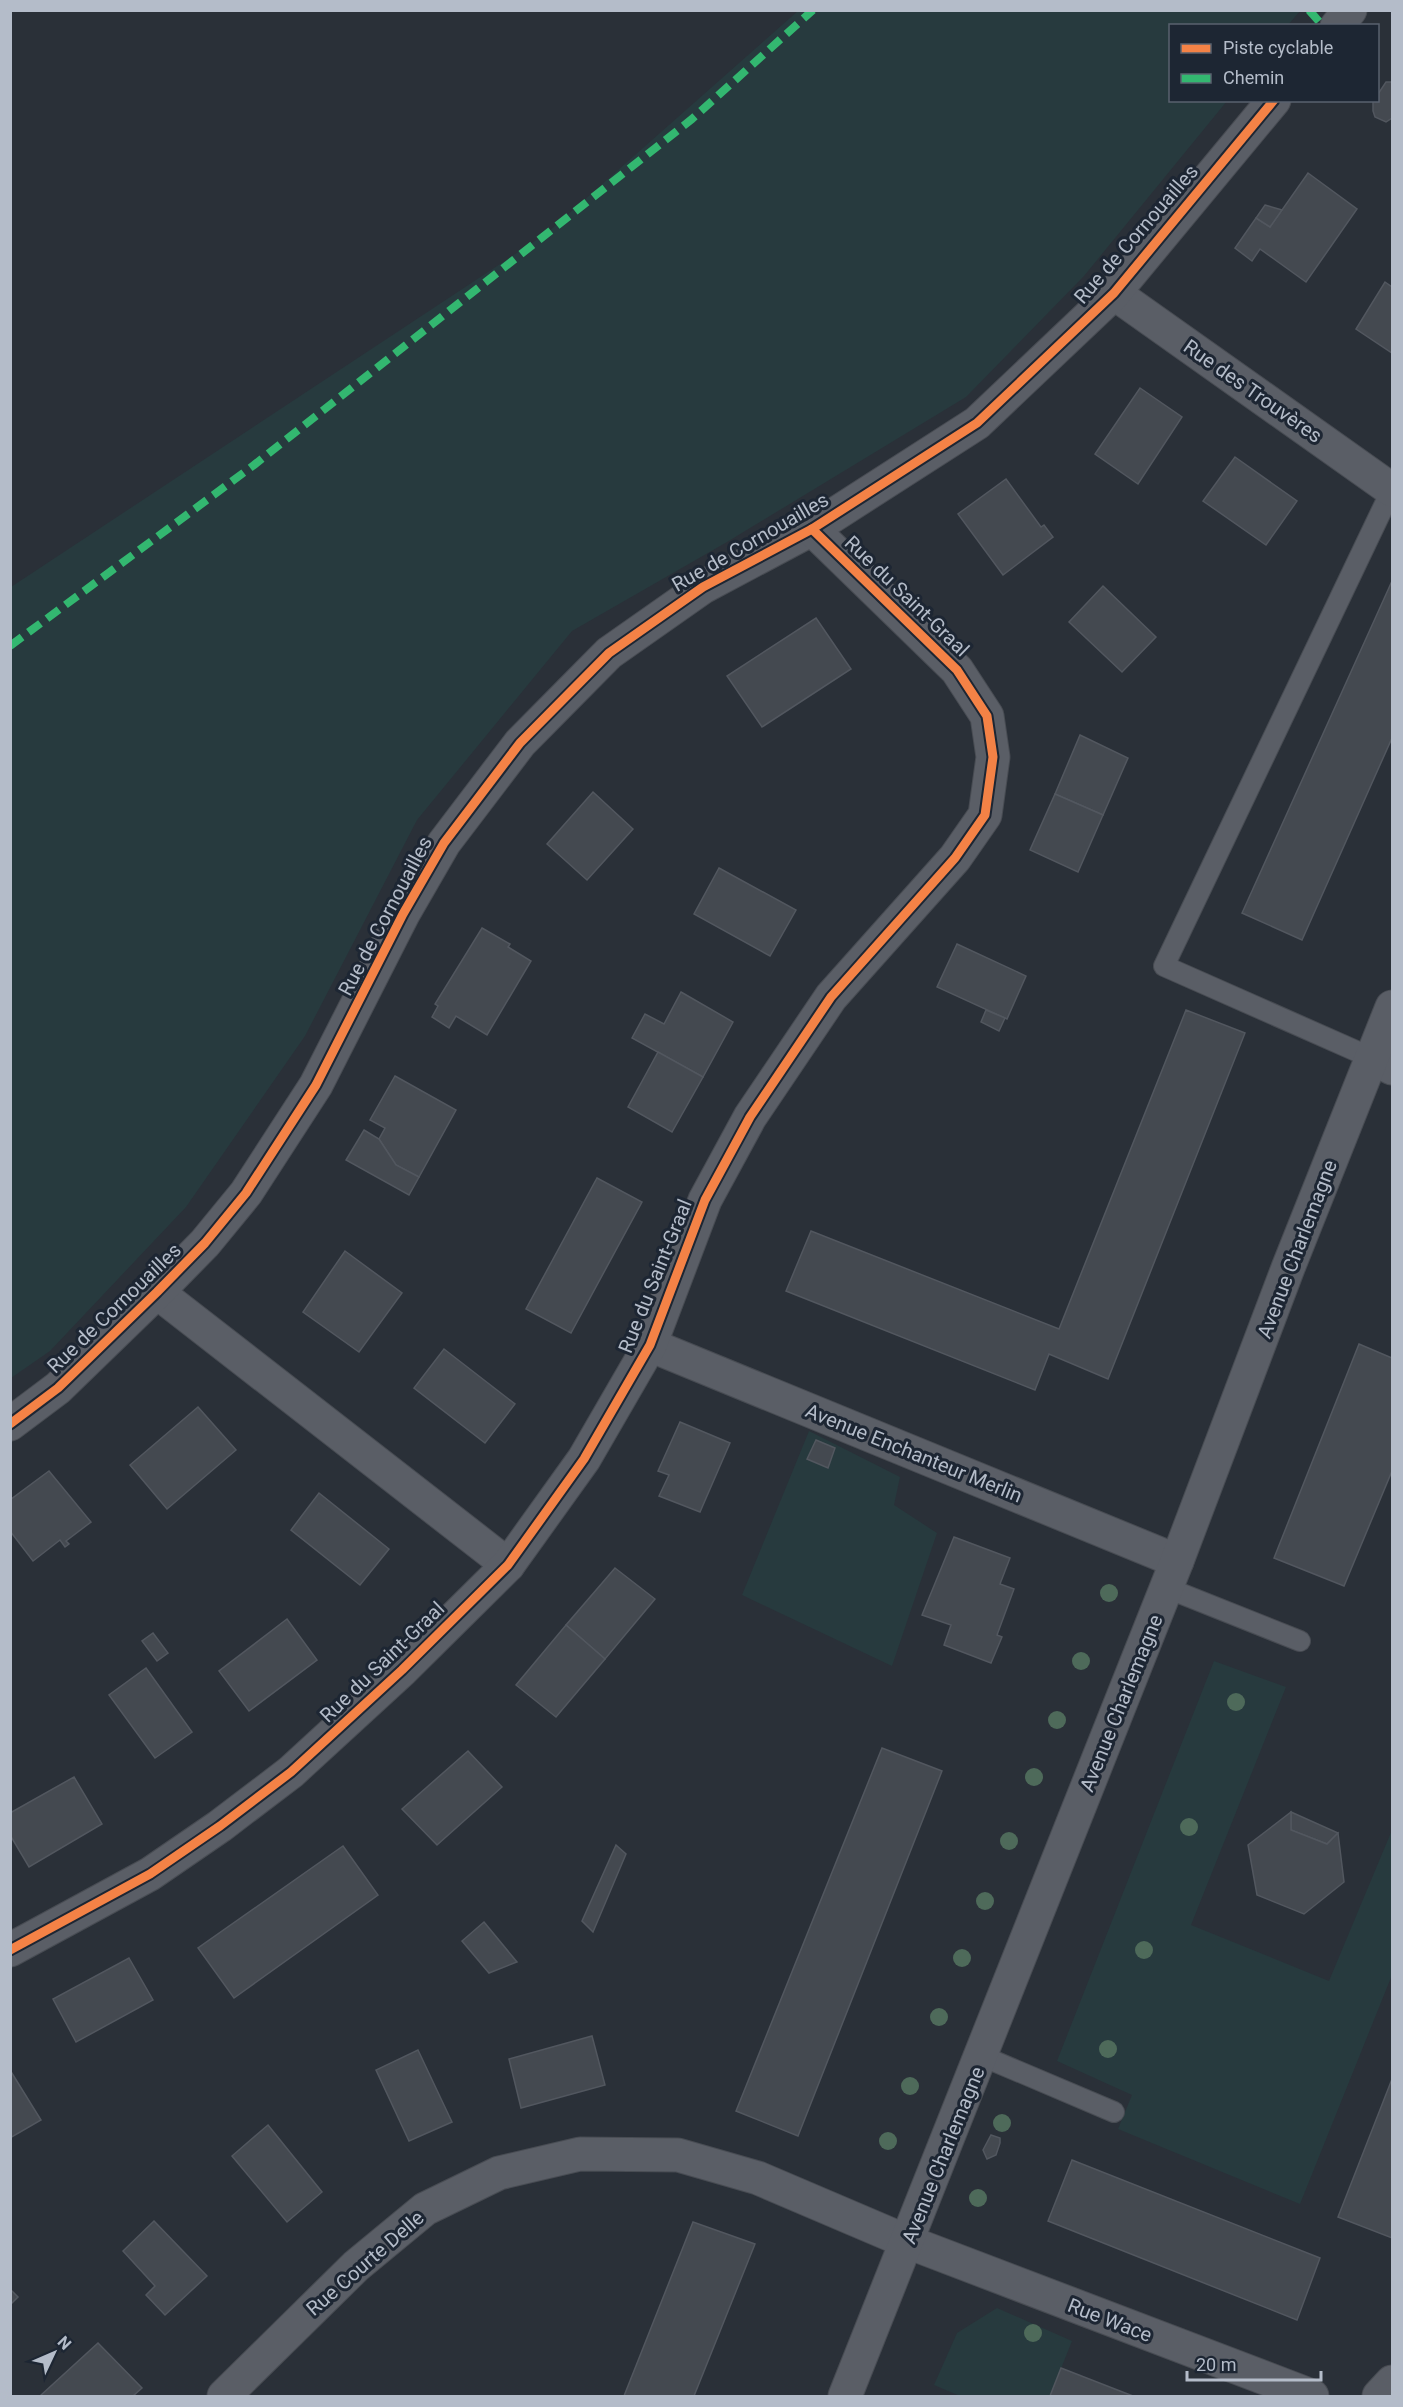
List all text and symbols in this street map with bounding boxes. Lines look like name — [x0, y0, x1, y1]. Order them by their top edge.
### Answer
legend — [1169, 24, 1379, 102]
text: Piste cyclable — [1223, 37, 1333, 58]
text: Chemin — [1223, 67, 1284, 88]
street label: Rue de Cornouailles — [1069, 159, 1203, 309]
street label: Rue des Trouvères — [1179, 334, 1327, 448]
street label: Rue de Cornouailles — [667, 487, 833, 597]
street label: Rue du Saint-Graal — [840, 531, 974, 661]
street label: Rue de Cornouailles — [333, 832, 437, 1000]
street label: Avenue Charlemagne — [1252, 1157, 1342, 1341]
street label: Rue du Saint-Graal — [613, 1196, 697, 1356]
street label: Rue de Cornouailles — [42, 1238, 186, 1378]
street label: Avenue Enchanteur Merlin — [802, 1398, 1026, 1508]
street label: Rue du Saint-Graal — [315, 1597, 449, 1727]
street label: Avenue Charlemagne — [1075, 1611, 1167, 1795]
street label: Avenue Charlemagne — [897, 2063, 989, 2247]
street label: Rue Courte Delle — [301, 2205, 429, 2321]
street label: Rue Wace — [1064, 2293, 1156, 2347]
north arrow — [24, 2323, 84, 2383]
text: N — [54, 2332, 75, 2354]
scale bar — [1187, 2344, 1320, 2382]
text: 20 m — [1196, 2354, 1236, 2375]

